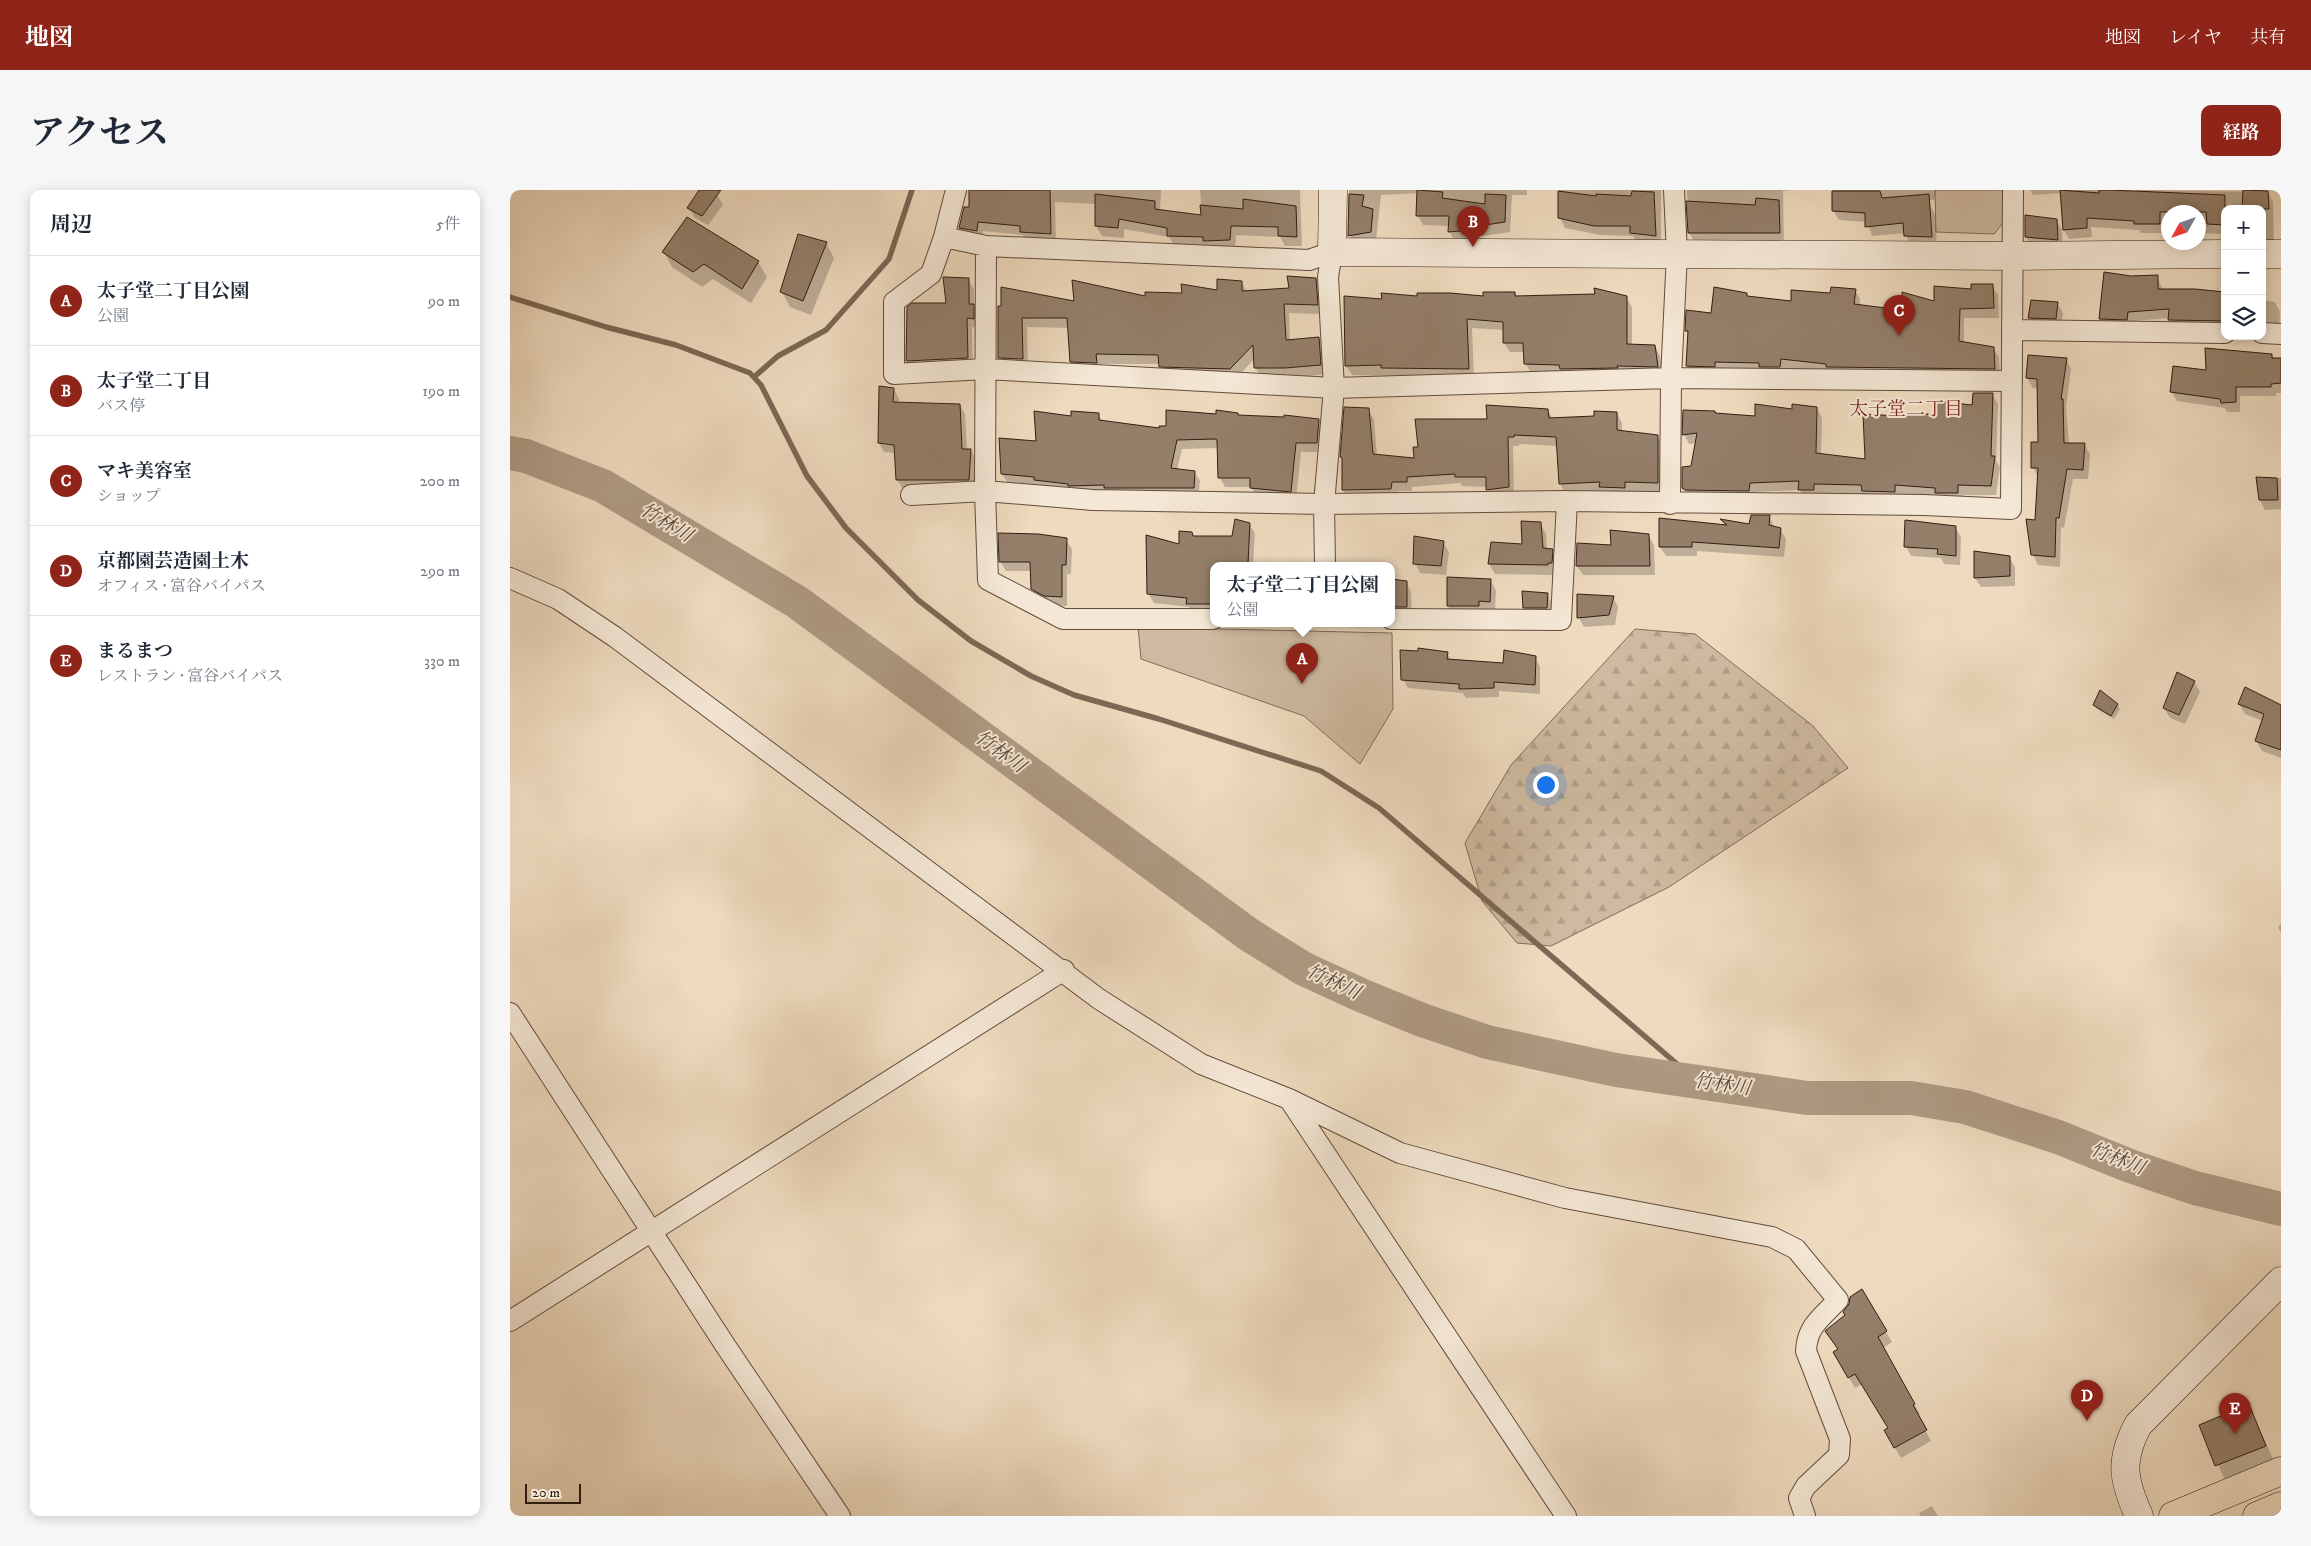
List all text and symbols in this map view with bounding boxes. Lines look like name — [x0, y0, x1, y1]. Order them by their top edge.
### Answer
text: 地図 — [25, 23, 73, 53]
text: 地図 — [2105, 27, 2141, 49]
text: レイヤ — [2169, 27, 2222, 49]
text: 共有 — [2250, 27, 2286, 49]
button: 経路 — [2201, 105, 2281, 156]
text: アクセス — [30, 112, 169, 156]
north arrow — [2161, 205, 2206, 250]
map controls — [2221, 205, 2266, 340]
button: + — [2221, 205, 2266, 250]
pin: B — [1457, 206, 1489, 247]
text: 周辺 — [50, 212, 92, 238]
text: 5件 — [436, 214, 460, 234]
button: − — [2221, 250, 2266, 295]
text: 太子堂二丁目公園 — [97, 280, 249, 303]
text: A — [61, 291, 71, 311]
text: 90 m — [428, 291, 460, 311]
pin: C — [1883, 295, 1915, 336]
button: layers — [2221, 295, 2266, 340]
text: 公園 — [97, 306, 129, 326]
text: 太子堂二丁目 — [97, 370, 211, 393]
text: B — [61, 381, 71, 401]
text: 190 m — [422, 381, 460, 401]
text: バス停 — [97, 396, 145, 416]
district label: 太子堂二丁目 — [1849, 398, 1963, 421]
text: マキ美容室 — [97, 460, 192, 483]
text: C — [61, 471, 71, 491]
text: 200 m — [419, 471, 460, 491]
text: ショップ — [97, 486, 161, 506]
water label: 竹林川 — [636, 498, 698, 549]
text: 京都園芸造園土木 — [97, 550, 249, 573]
text: D — [60, 561, 72, 581]
text: 290 m — [420, 561, 460, 581]
popup — [1210, 562, 1395, 627]
text: 太子堂二丁目公園 — [1226, 574, 1379, 597]
text: オフィス · 富谷バイパス — [97, 576, 266, 596]
text: 公園 — [1226, 600, 1259, 620]
text: まるまつ — [97, 640, 173, 663]
pin: A — [1286, 643, 1318, 684]
text: E — [60, 651, 72, 671]
text: 330 m — [424, 651, 460, 671]
text: レストラン · 富谷バイパス — [97, 666, 283, 686]
water label: 竹林川 — [970, 726, 1031, 779]
your location — [1533, 772, 1559, 798]
water label: 竹林川 — [1302, 960, 1365, 1005]
water label: 竹林川 — [1692, 1070, 1754, 1101]
water label: 竹林川 — [2086, 1138, 2150, 1181]
pin: D — [2071, 1380, 2103, 1421]
pin: E — [2219, 1393, 2251, 1434]
scale bar — [525, 1481, 581, 1504]
text: 20 m — [532, 1484, 560, 1502]

